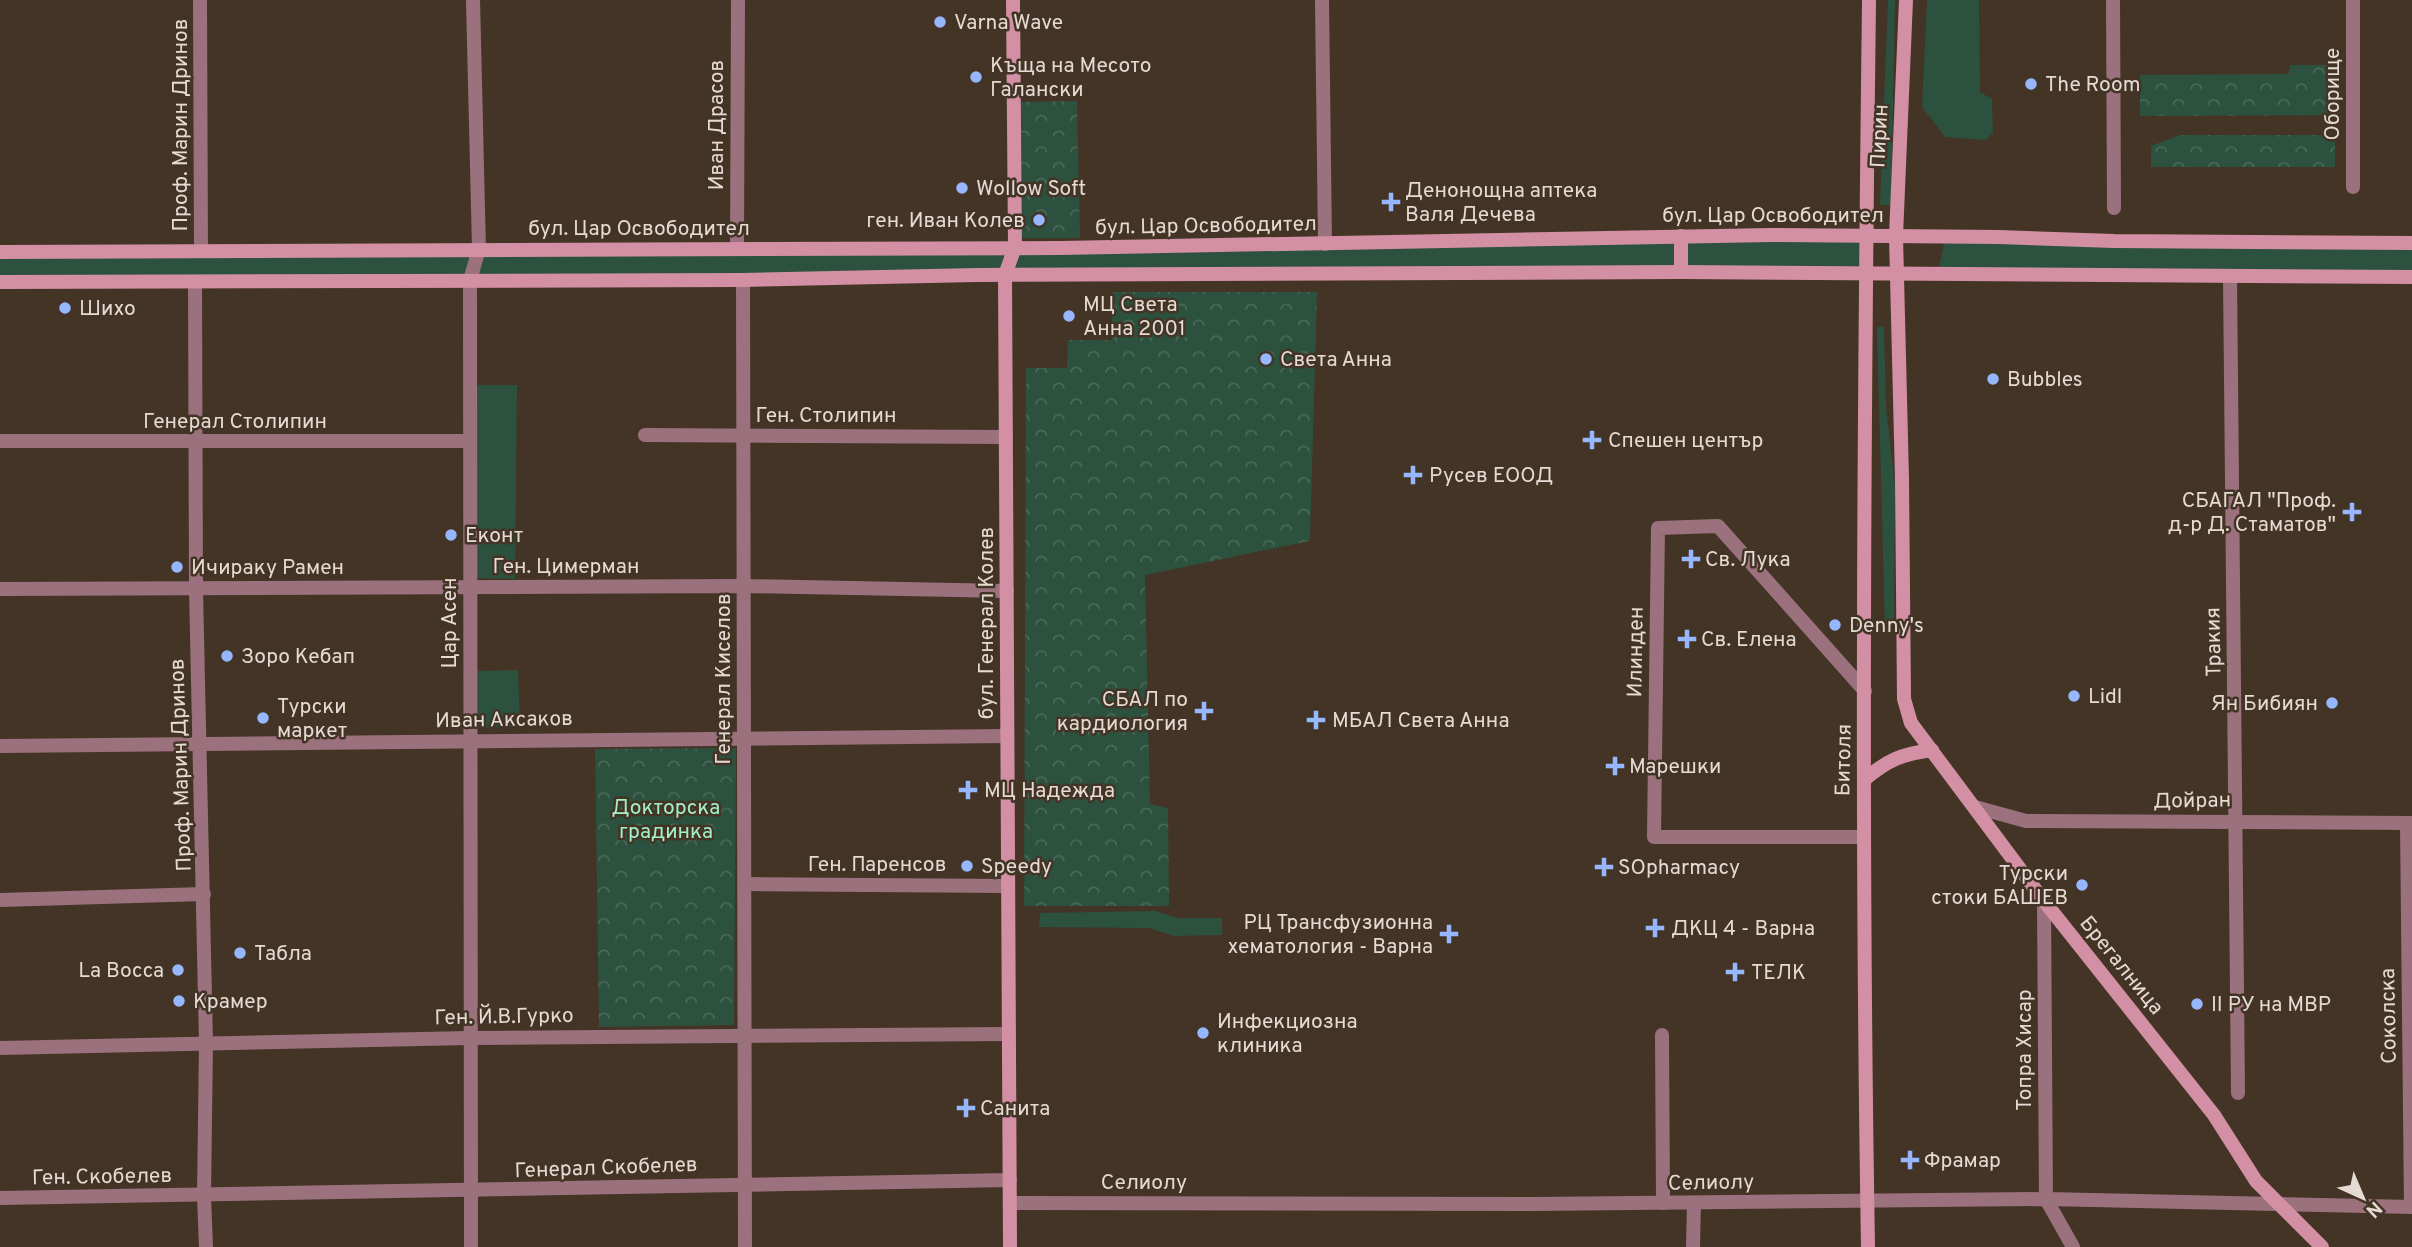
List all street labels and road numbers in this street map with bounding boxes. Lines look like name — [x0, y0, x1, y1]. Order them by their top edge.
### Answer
street label: Проф. Марин Дринов — [168, 18, 195, 232]
street label: Оборище — [2320, 48, 2347, 140]
street label: Иван Драсов — [704, 60, 731, 190]
street label: Пирин — [1865, 104, 1896, 169]
street label: бул. Цар Освободител — [1662, 203, 1884, 230]
street label: бул. Цар Освободител — [1095, 211, 1317, 242]
street label: бул. Цар Освободител — [528, 216, 750, 243]
street label: Ген. Столипин — [756, 403, 896, 430]
street label: Генерал Столипин — [143, 409, 327, 436]
street label: бул. Генерал Колев — [974, 527, 1001, 719]
street label: Ген. Цимерман — [493, 554, 639, 581]
street label: Цар Асен — [437, 578, 464, 668]
street label: Генерал Киселов — [711, 593, 738, 765]
street label: Илинден — [1622, 606, 1651, 698]
street label: Тракия — [2200, 607, 2229, 677]
street label: Проф. Марин Дринов — [164, 658, 199, 872]
street label: Иван Аксаков — [435, 706, 573, 735]
street label: Битоля — [1830, 724, 1859, 796]
street label: Дойран — [2153, 787, 2231, 816]
street label: Ген. Паренсов — [808, 852, 946, 879]
street label: Брегалница — [2073, 911, 2169, 1021]
street label: Соколска — [2375, 968, 2404, 1064]
street label: Топра Хисар — [2012, 989, 2039, 1111]
street label: Ген. Й.В.Гурко — [434, 1002, 574, 1032]
street label: Генерал Скобелев — [514, 1152, 698, 1185]
street label: Ген. Скобелев — [32, 1163, 172, 1192]
street label: Селиолу — [1668, 1169, 1754, 1198]
street label: Селиолу — [1101, 1170, 1187, 1197]

